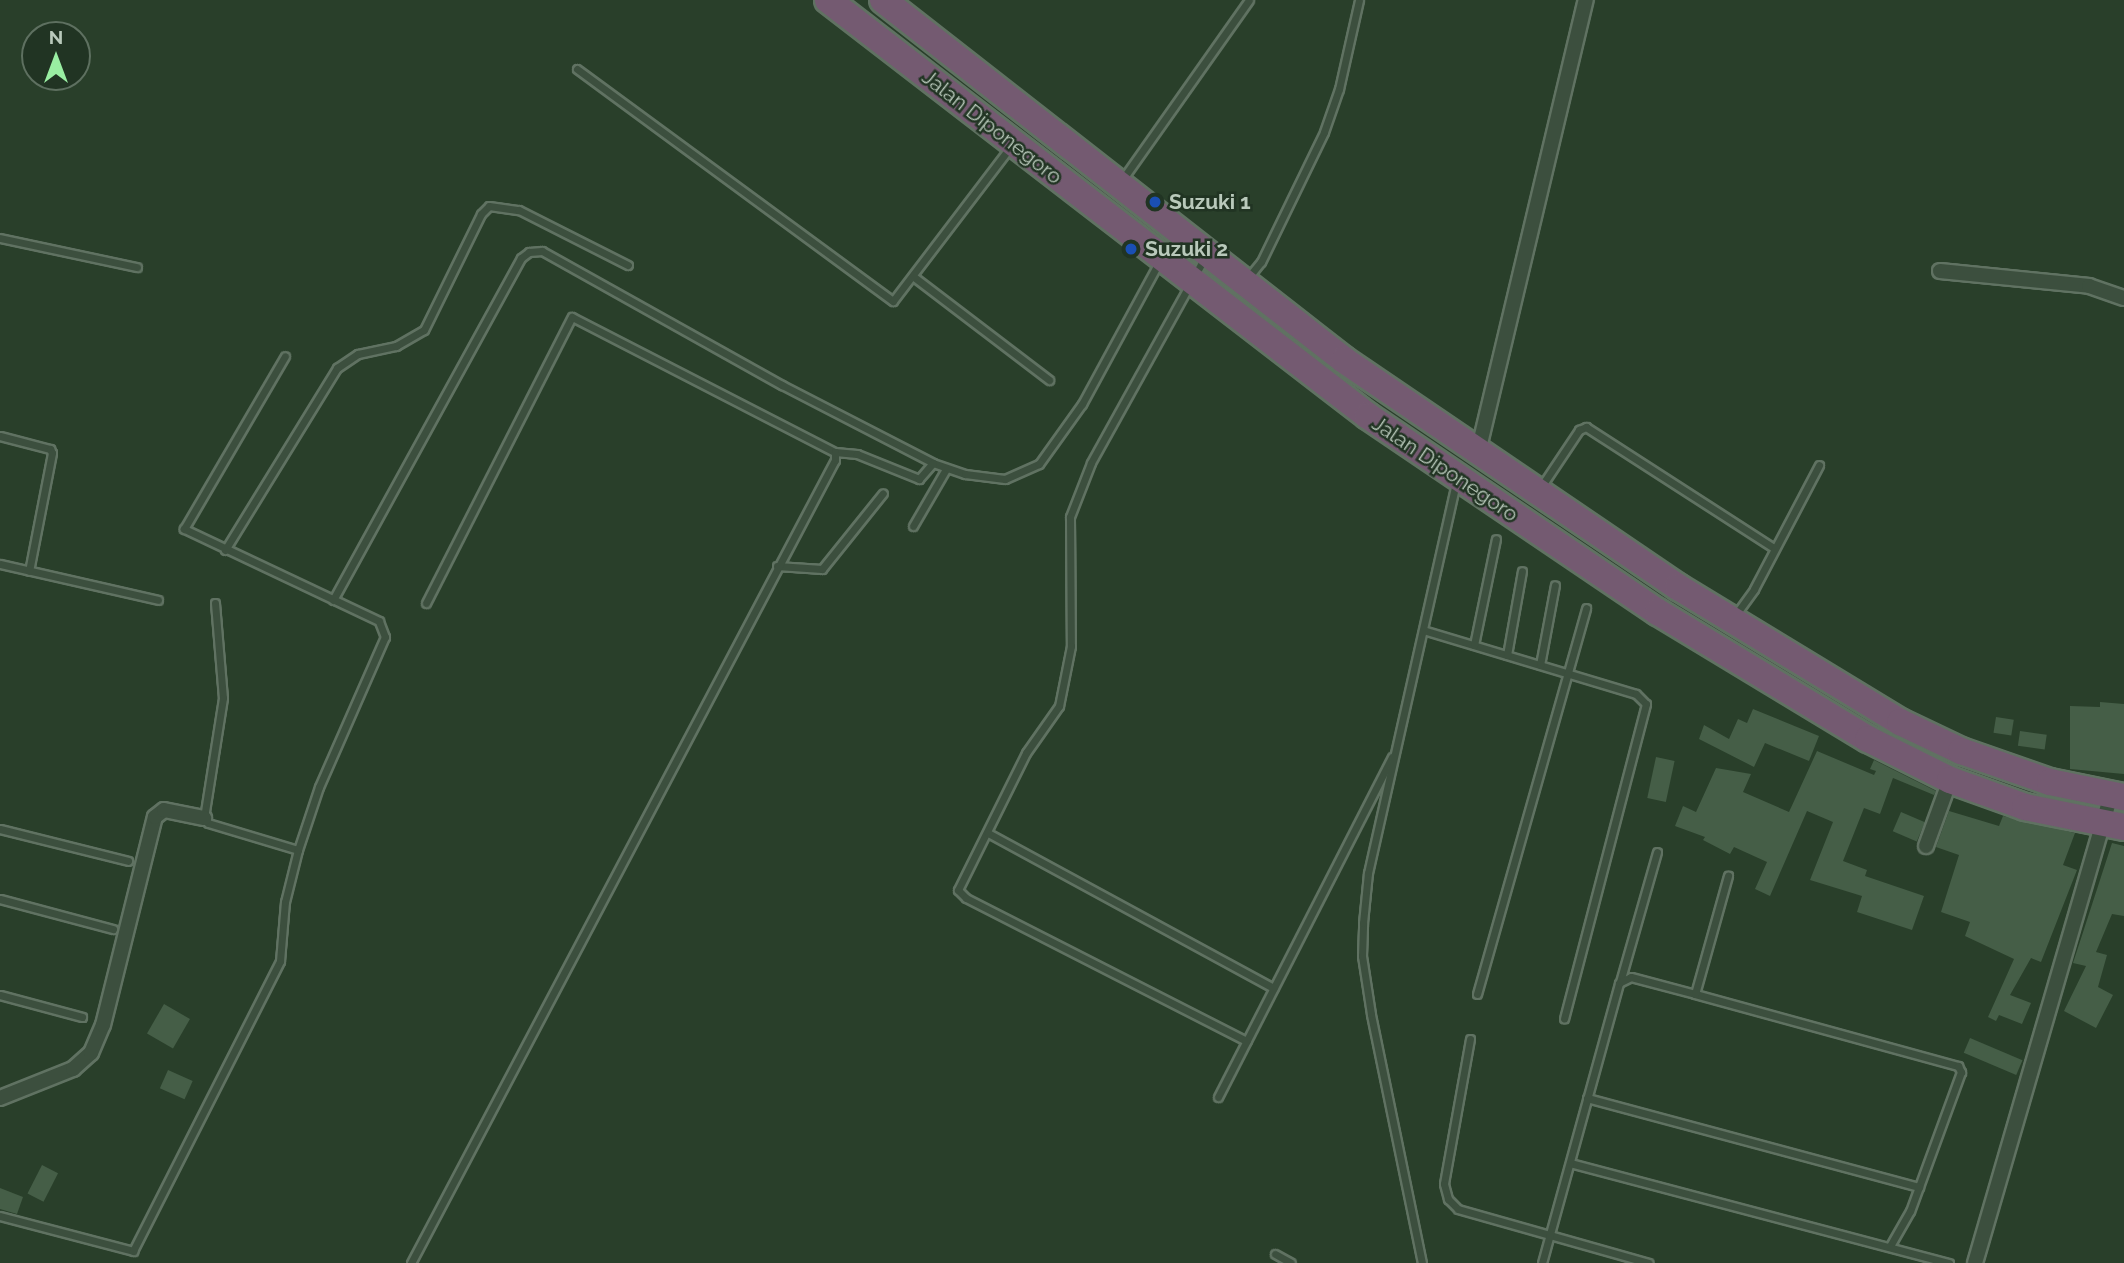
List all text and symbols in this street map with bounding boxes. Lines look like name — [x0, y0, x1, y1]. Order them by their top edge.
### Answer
north arrow — [21, 21, 91, 91]
text: N — [49, 26, 63, 48]
street label: Jalan Diponegoro — [917, 65, 1067, 189]
place label: Suzuki 1 — [1169, 189, 1251, 215]
marker: Suzuki 1 — [1147, 194, 1163, 210]
place label: Suzuki 2 — [1145, 236, 1228, 262]
marker: Suzuki 2 — [1123, 241, 1139, 257]
street label: Jalan Diponegoro — [1367, 411, 1523, 527]

